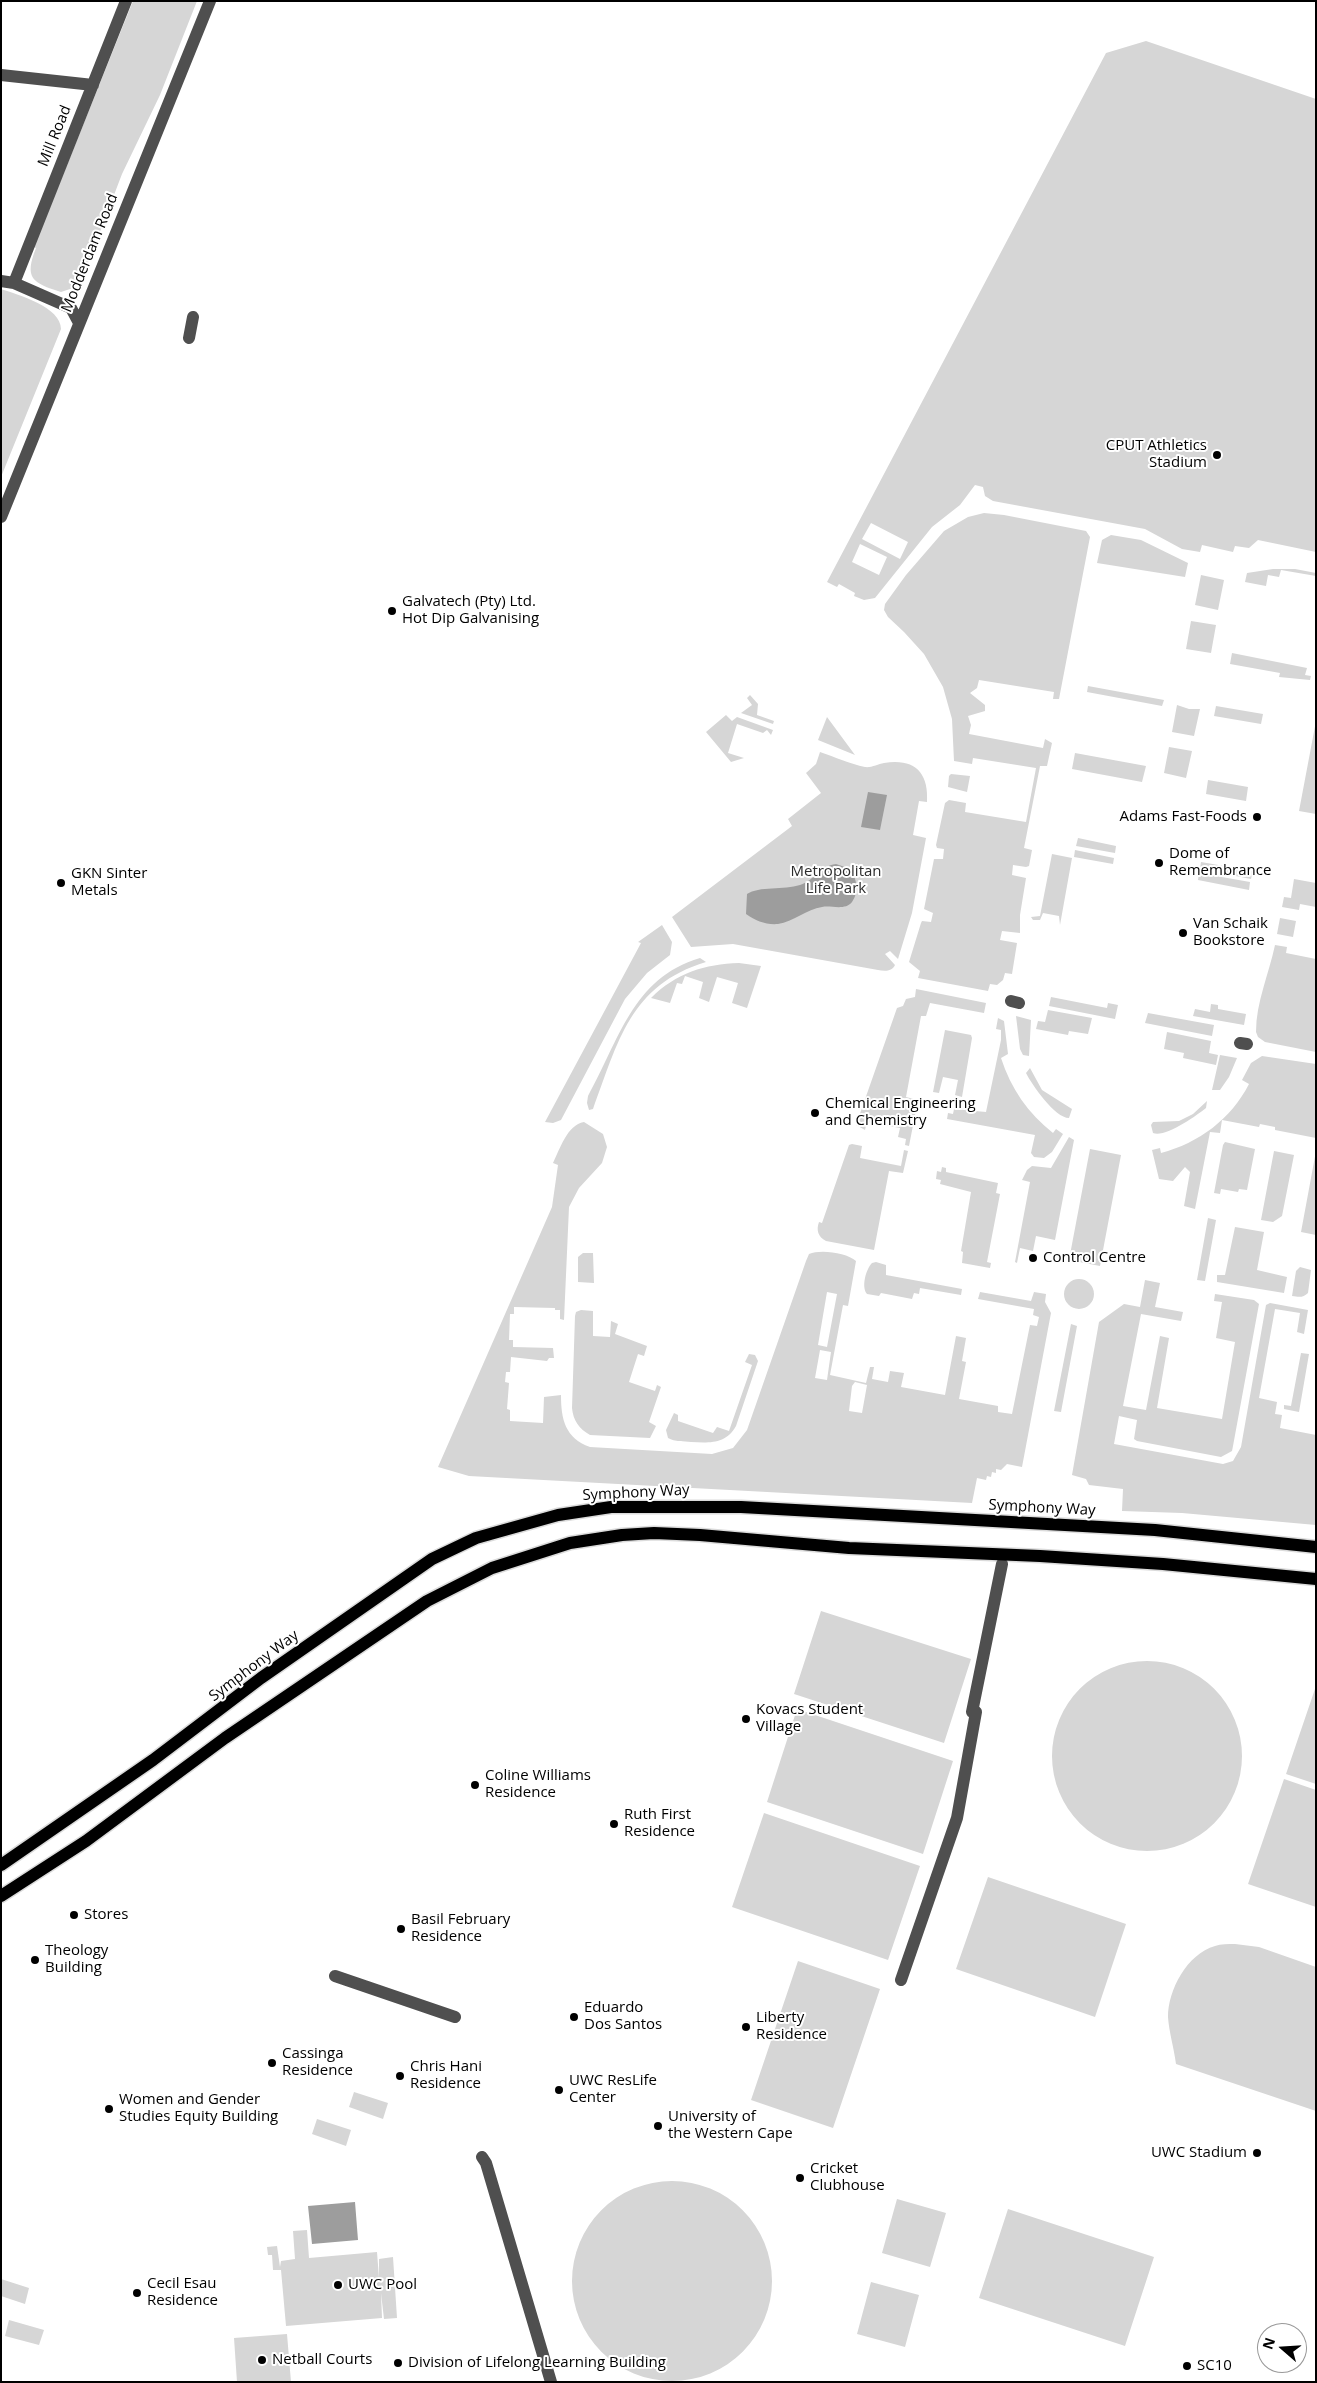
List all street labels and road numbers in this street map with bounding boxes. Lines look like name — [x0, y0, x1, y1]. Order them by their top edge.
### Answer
street label: Mill Road — [35, 103, 75, 169]
street label: Modderdam Road — [58, 191, 122, 315]
street label: Symphony Way — [582, 1481, 690, 1505]
street label: Symphony Way — [988, 1496, 1096, 1520]
street label: Symphony Way — [206, 1627, 302, 1705]

